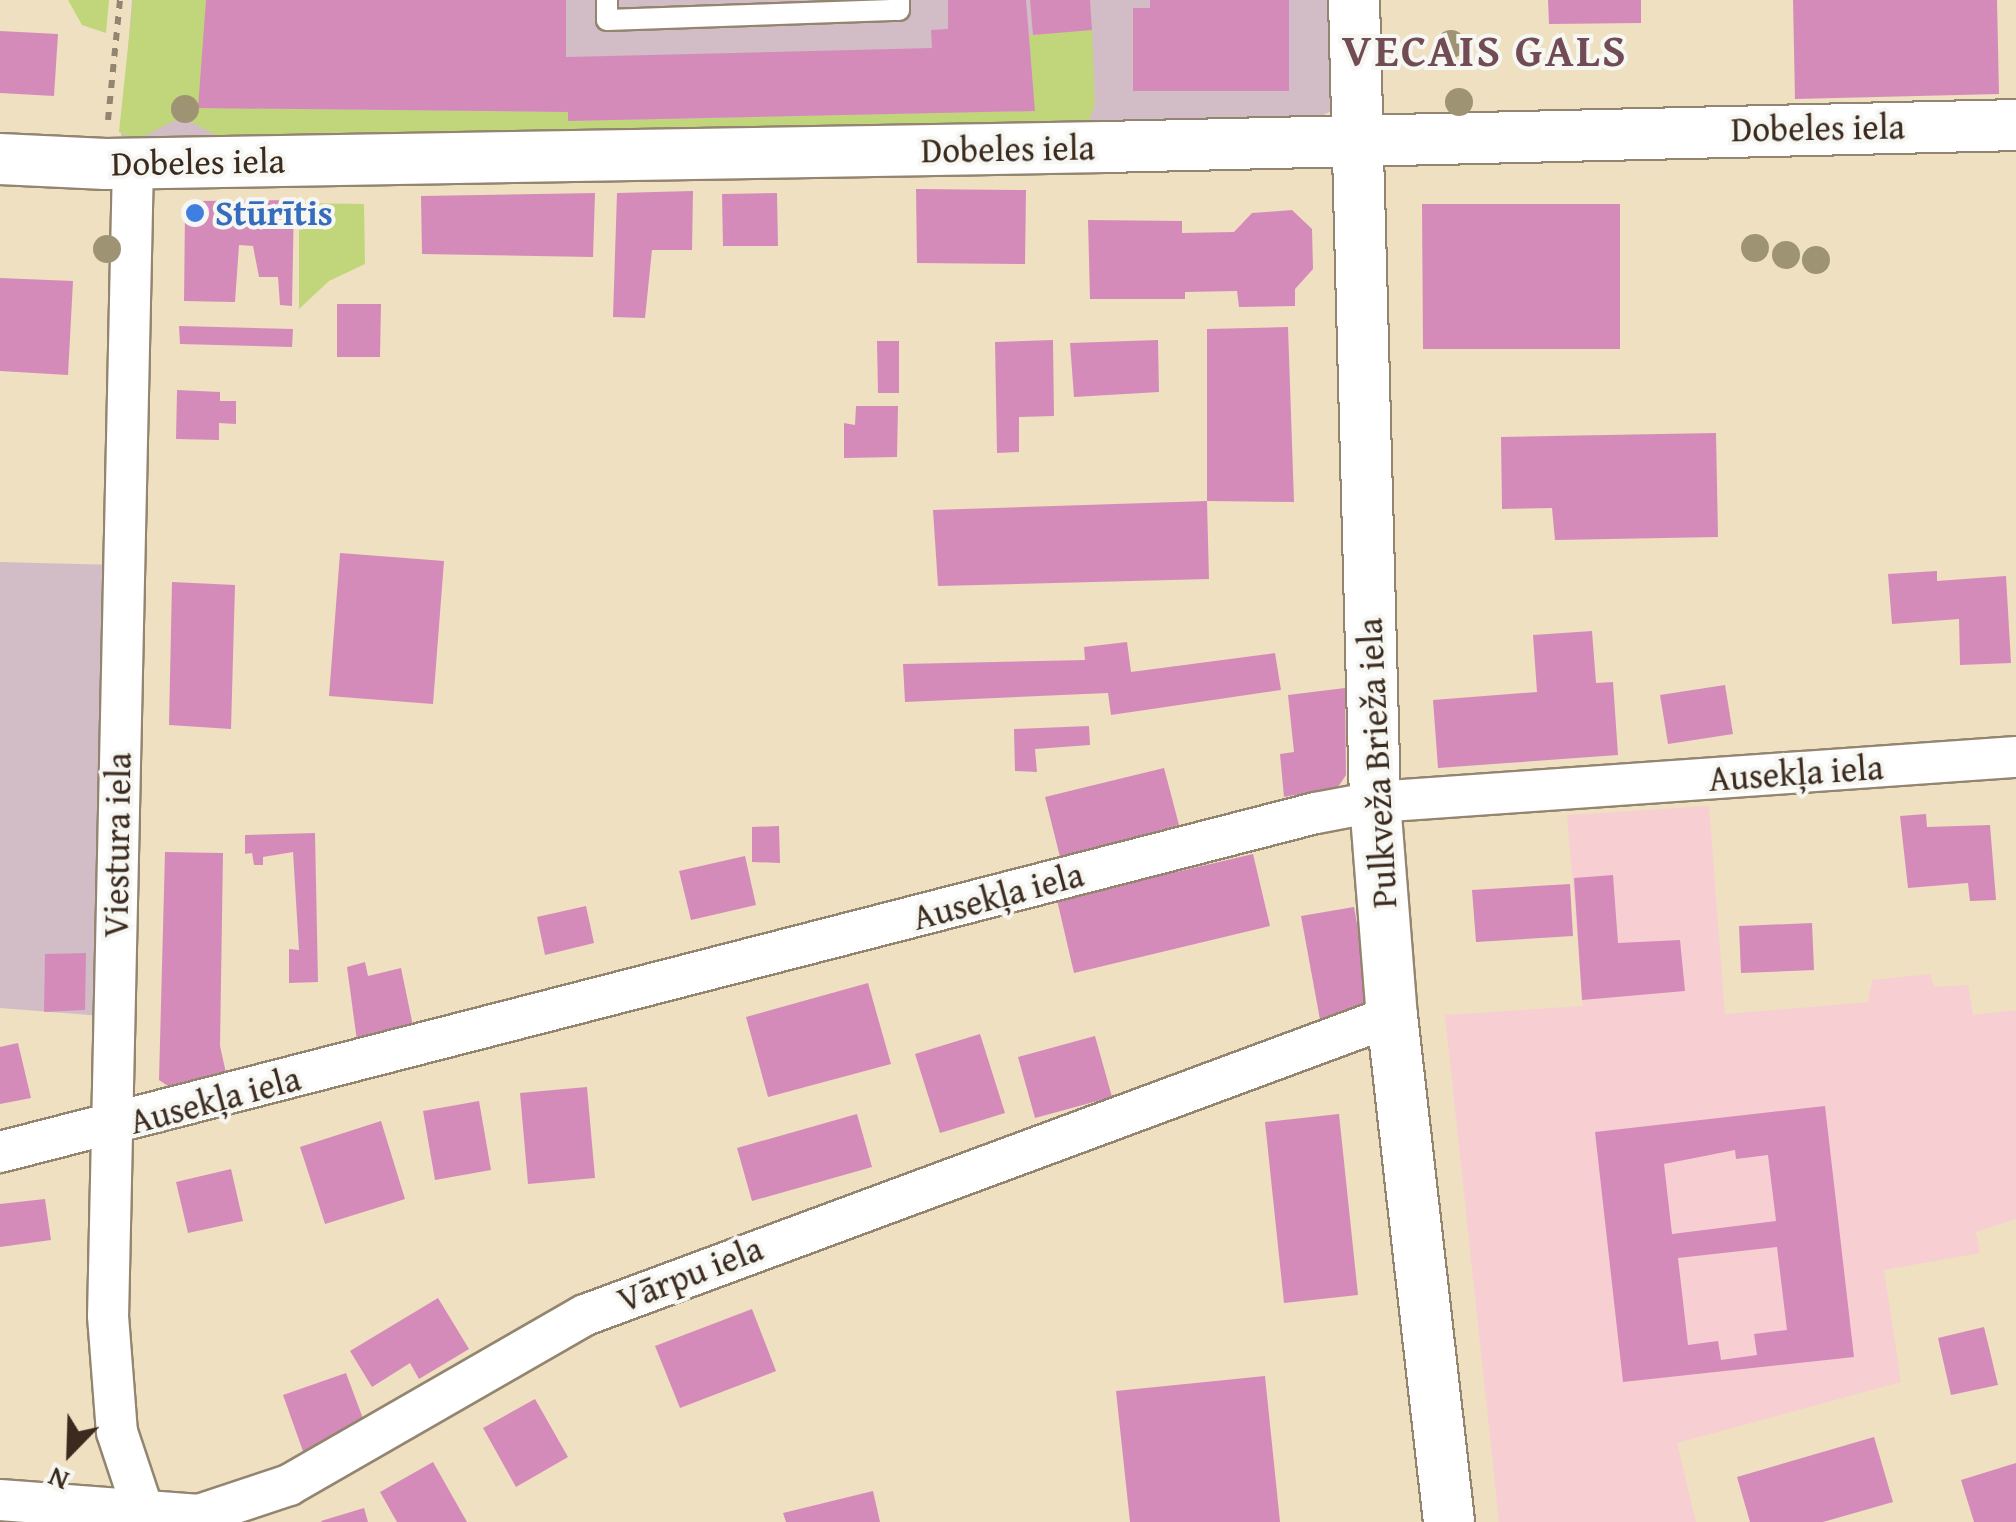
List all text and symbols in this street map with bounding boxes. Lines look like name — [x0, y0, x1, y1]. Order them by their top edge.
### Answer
district label: VECAIS GALS — [1342, 23, 1628, 77]
street label: Dobeles iela — [1731, 105, 1905, 151]
street label: Dobeles iela — [921, 126, 1095, 172]
street label: Dobeles iela — [111, 139, 285, 185]
place label: Stūrītis — [215, 192, 333, 234]
marker: Stūrītis — [184, 202, 206, 224]
street label: Pulkveža Brieža iela — [1348, 617, 1406, 909]
street label: Ausekļa iela — [1707, 746, 1885, 800]
street label: Viestura iela — [94, 752, 140, 938]
street label: Ausekļa iela — [908, 853, 1088, 939]
street label: Ausekļa iela — [125, 1057, 305, 1143]
street label: Vārpu iela — [612, 1227, 768, 1321]
north arrow — [20, 1402, 120, 1502]
text: N — [41, 1458, 75, 1503]

